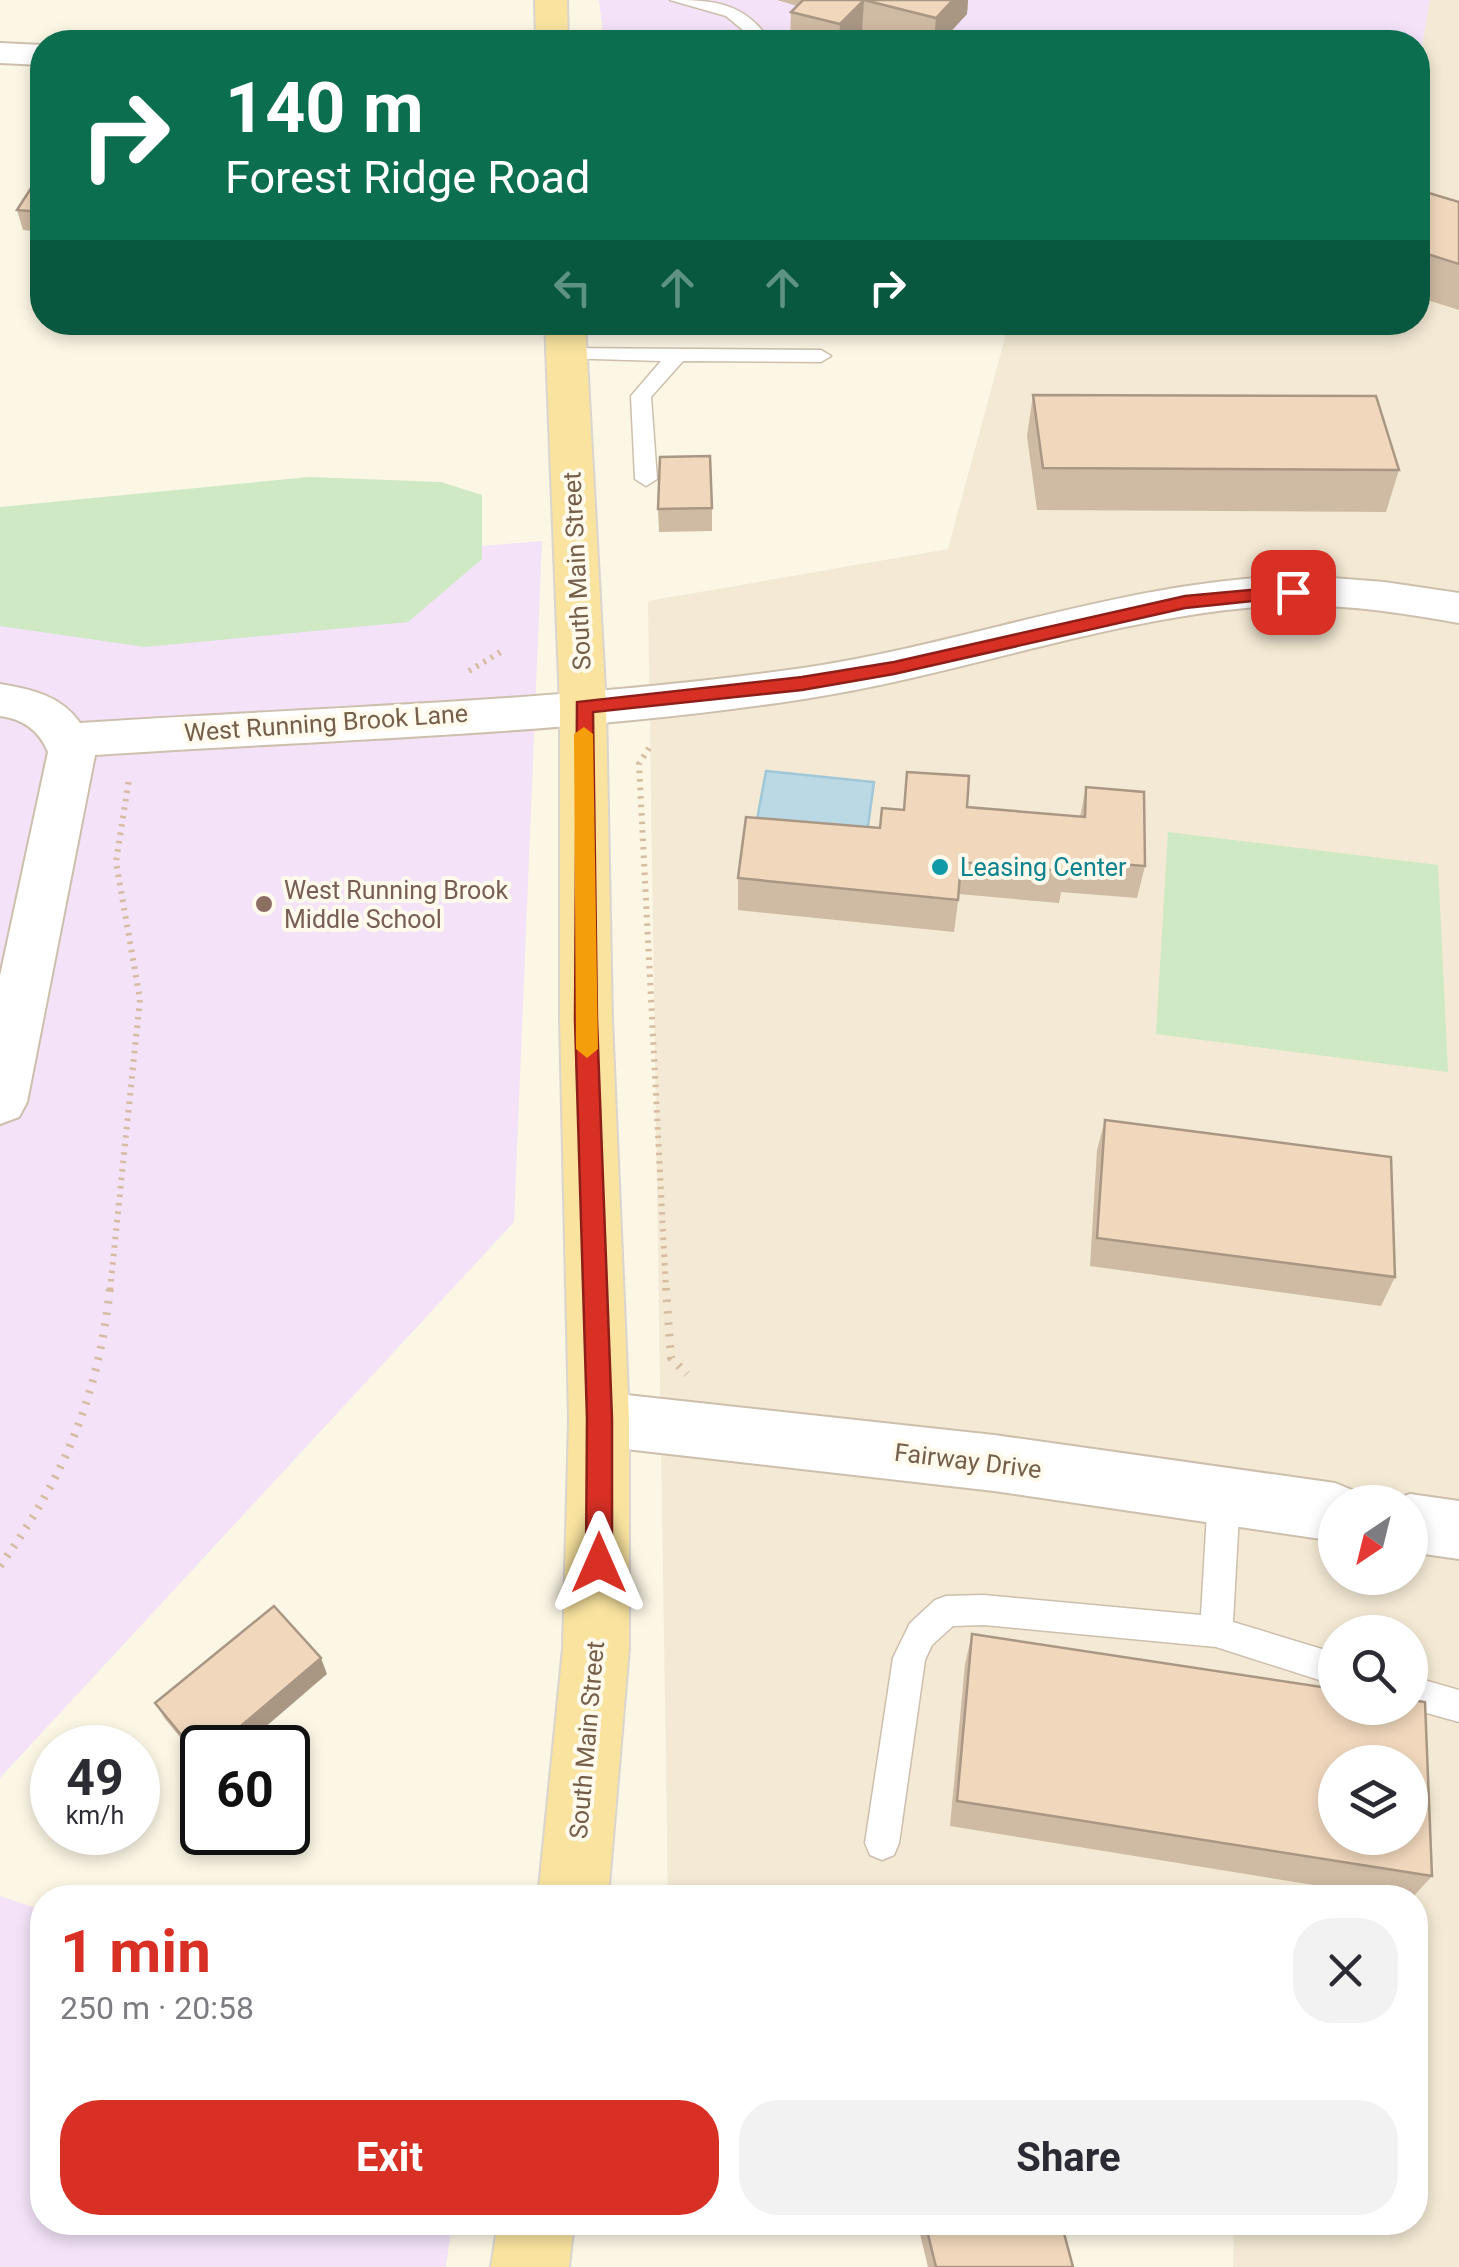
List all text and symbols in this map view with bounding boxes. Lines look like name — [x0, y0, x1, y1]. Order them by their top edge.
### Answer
text: 140 m — [225, 67, 424, 149]
icon: right — [60, 70, 190, 200]
text: Forest Ridge Road — [225, 151, 590, 204]
icon: left — [545, 260, 600, 315]
icon: ahead — [650, 260, 705, 315]
icon: ahead — [755, 260, 810, 315]
icon: right — [860, 260, 915, 315]
street label: South Main Street — [557, 471, 597, 671]
pin — [1251, 550, 1336, 635]
icon: arrive — [1266, 565, 1321, 620]
street label: West Running Brook Lane — [183, 699, 469, 747]
place label: Leasing Center — [960, 853, 1127, 882]
marker: Leasing Center — [929, 856, 951, 878]
place label: West Running Brook Middle School — [284, 876, 509, 934]
marker: West Running Brook Middle School — [253, 893, 275, 915]
street label: Fairway Drive — [893, 1438, 1043, 1484]
north arrow — [1318, 1485, 1428, 1595]
map controls — [1318, 1485, 1428, 1855]
position arrow — [547, 1511, 651, 1615]
button: search — [1318, 1615, 1428, 1725]
street label: South Main Street — [564, 1640, 610, 1840]
speed limit sign: 60 — [180, 1725, 310, 1855]
button: layers — [1318, 1745, 1428, 1855]
text: 49 — [66, 1749, 124, 1807]
text: km/h — [66, 1801, 124, 1830]
text: 1 min — [60, 1916, 211, 1987]
button: close — [1293, 1918, 1398, 2023]
text: 250 m · 20:58 — [60, 1989, 254, 2027]
button: Exit — [60, 2100, 719, 2215]
button: Share — [739, 2100, 1398, 2215]

